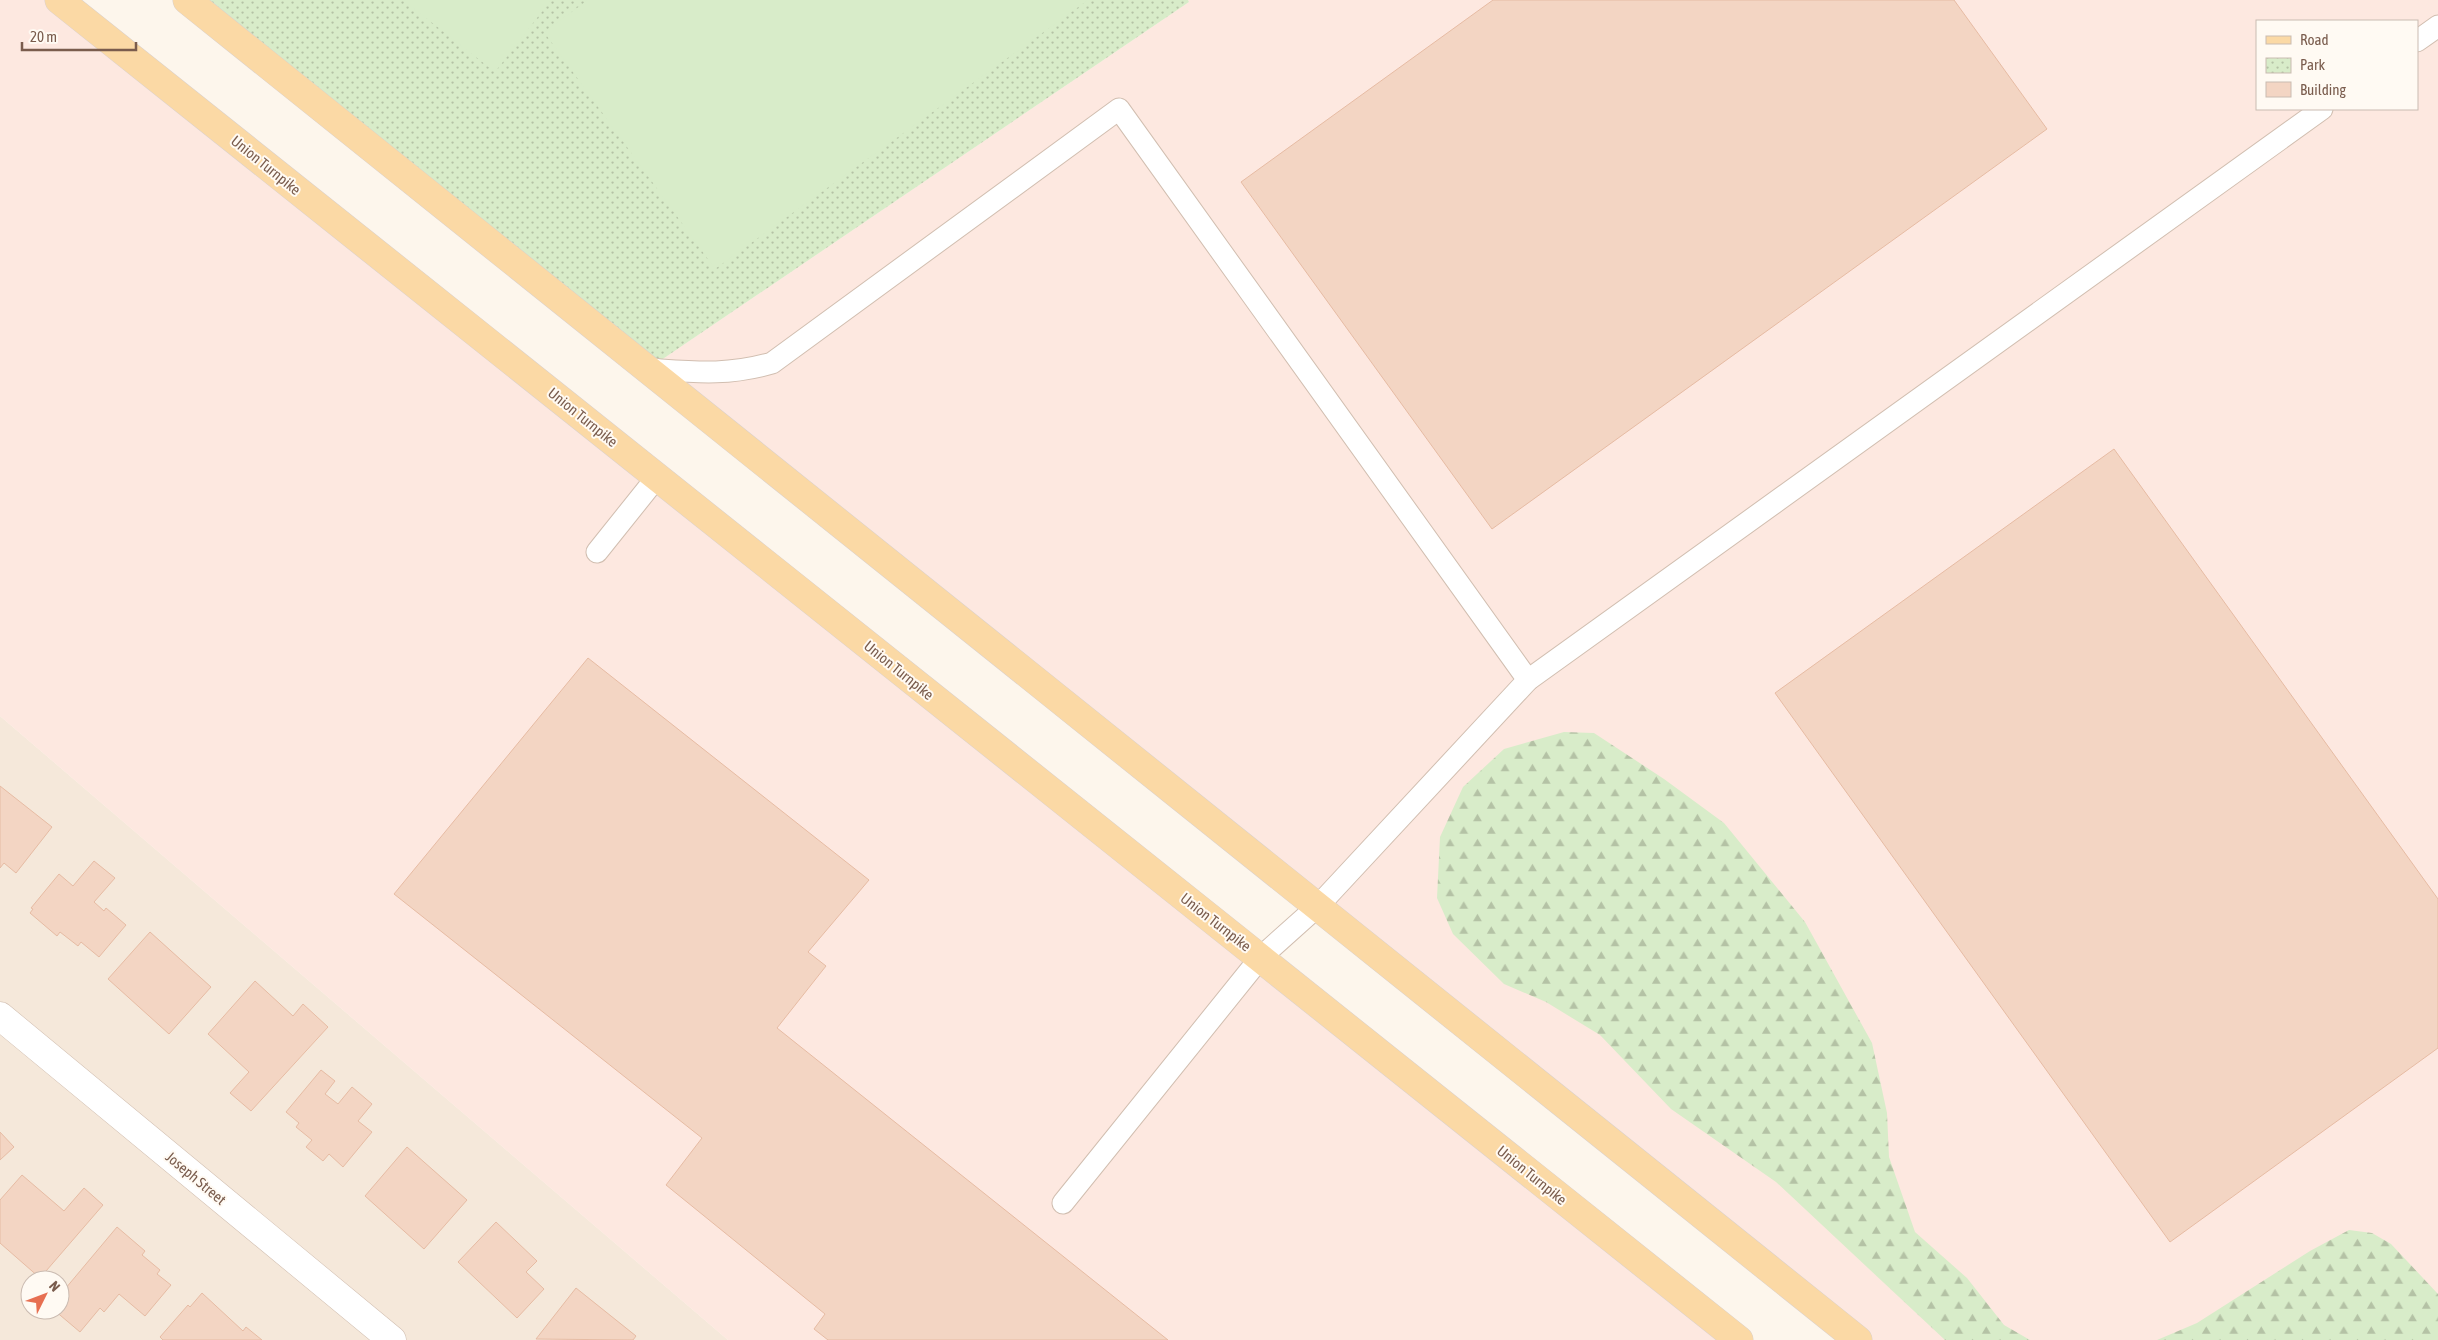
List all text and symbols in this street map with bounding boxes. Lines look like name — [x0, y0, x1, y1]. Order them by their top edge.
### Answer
scale bar — [22, 20, 136, 52]
legend — [2256, 20, 2418, 110]
text: 20 m — [30, 28, 57, 45]
text: Road — [2300, 31, 2329, 48]
text: Park — [2300, 56, 2325, 73]
text: Building — [2300, 81, 2346, 98]
street label: Union Turnpike — [228, 132, 304, 198]
street label: Union Turnpike — [545, 384, 621, 450]
street label: Union Turnpike — [861, 637, 937, 703]
street label: Union Turnpike — [1178, 889, 1255, 955]
street label: Union Turnpike — [1494, 1142, 1570, 1208]
street label: Joseph Street — [162, 1148, 230, 1208]
north arrow — [20, 1270, 70, 1320]
text: N — [46, 1278, 63, 1295]

